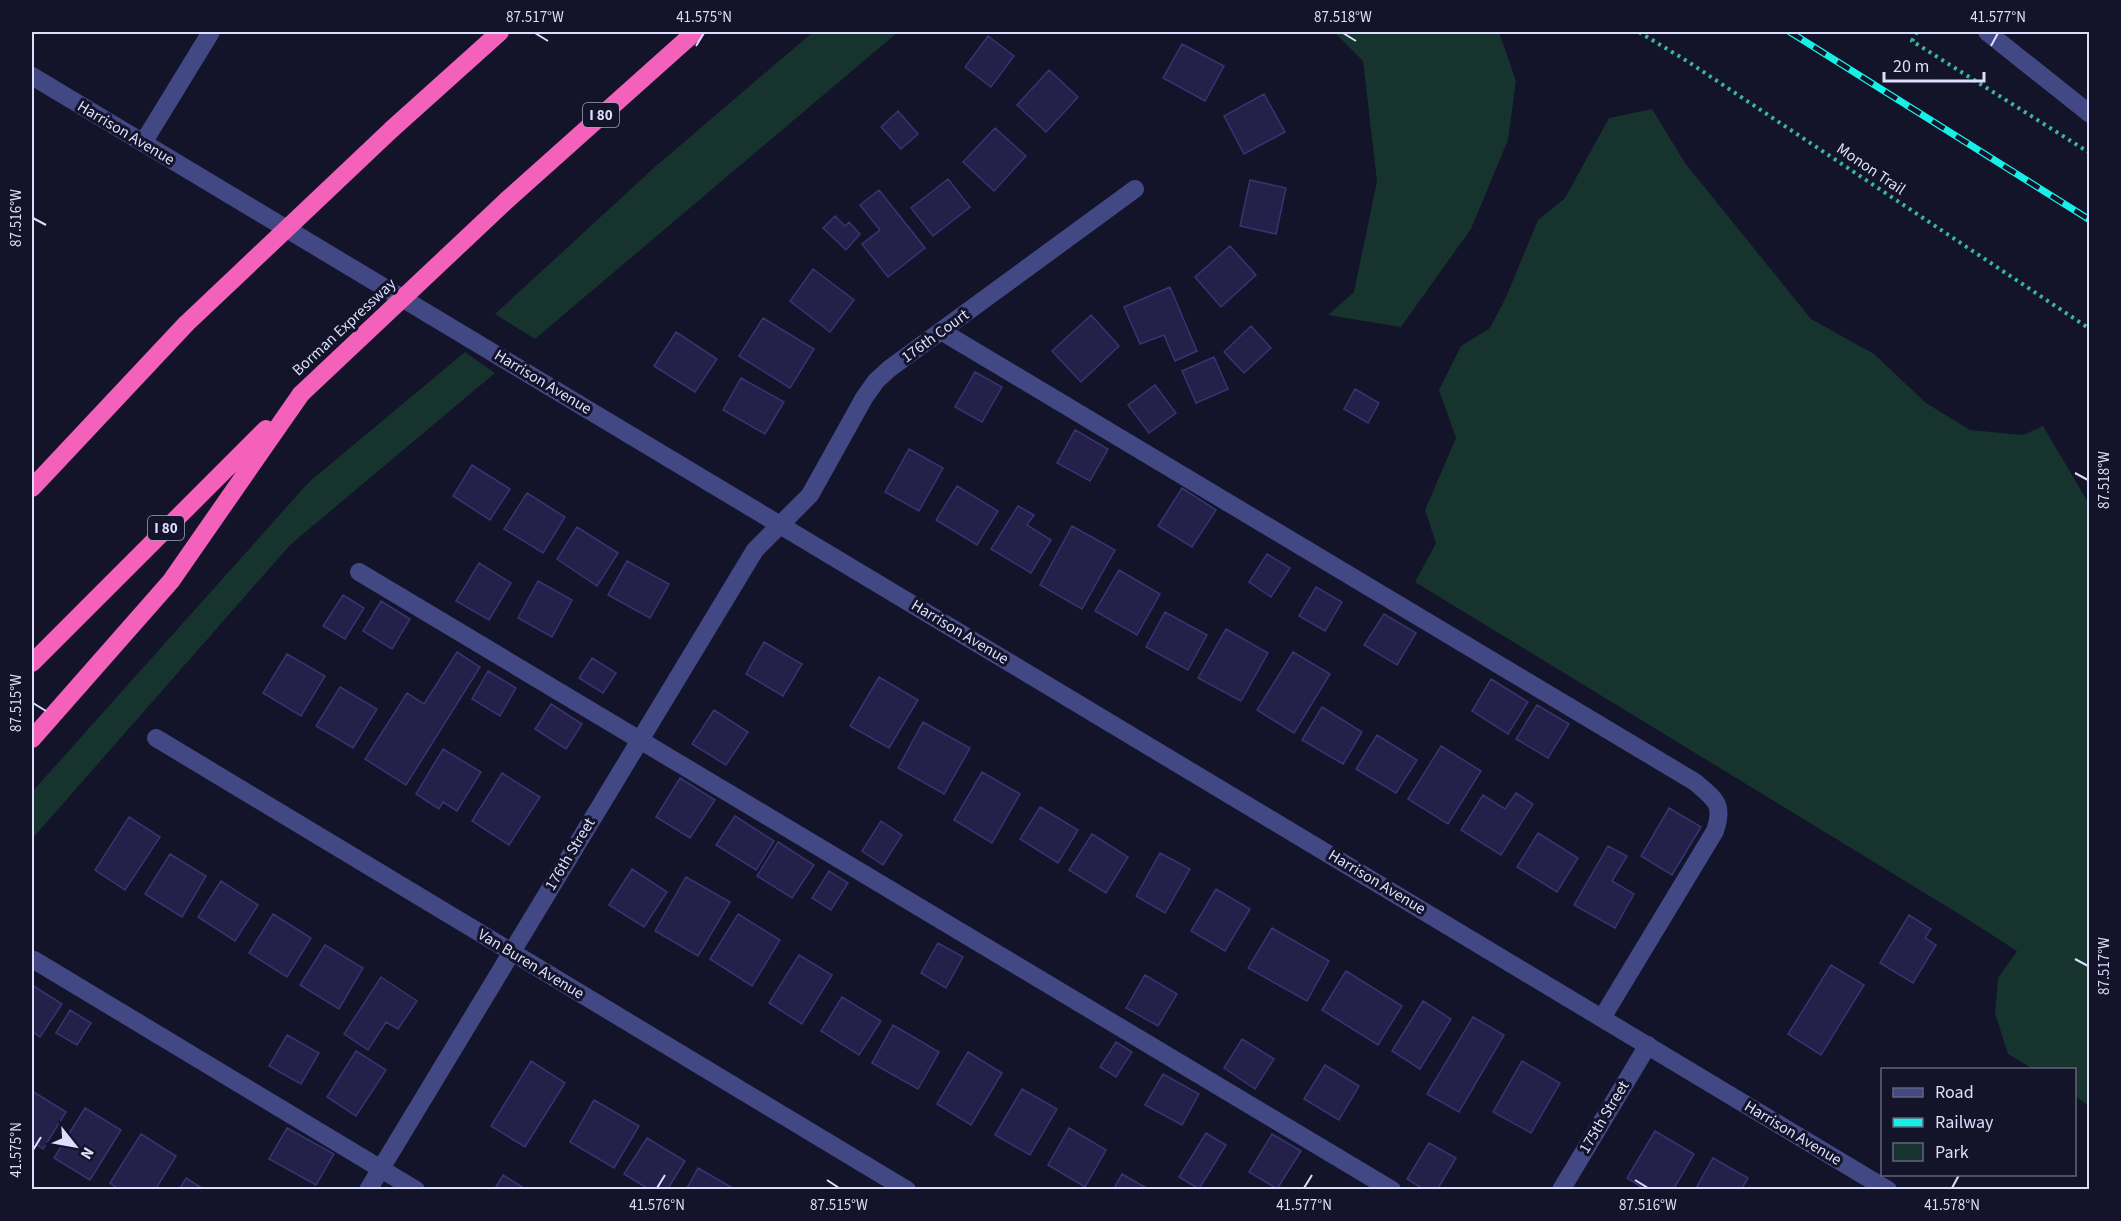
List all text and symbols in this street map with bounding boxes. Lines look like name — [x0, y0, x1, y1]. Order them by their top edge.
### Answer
text: 87.517°W — [506, 7, 564, 28]
text: 41.575°N — [676, 7, 732, 28]
text: 87.518°W — [1314, 7, 1372, 28]
text: 41.577°N — [1970, 7, 2026, 28]
scale bar — [1884, 45, 1984, 83]
text: 20 m — [1893, 54, 1929, 79]
street label: Harrison Avenue — [73, 95, 179, 171]
road number: I 80 — [583, 103, 619, 127]
street label: Monon Trail — [1832, 138, 1910, 200]
text: 87.516°W — [6, 189, 27, 247]
street label: Borman Expressway — [287, 273, 401, 381]
street label: 176th Court — [897, 304, 974, 368]
street label: Harrison Avenue — [490, 344, 596, 420]
text: 87.518°W — [2094, 451, 2115, 509]
road number: I 80 — [148, 516, 184, 540]
street label: Harrison Avenue — [907, 594, 1013, 670]
text: 87.515°W — [6, 674, 27, 732]
street label: 176th Street — [540, 813, 601, 894]
street label: Harrison Avenue — [1324, 844, 1430, 920]
street label: Van Buren Avenue — [474, 924, 588, 1005]
text: 87.517°W — [2094, 937, 2115, 995]
legend — [1881, 1068, 2076, 1176]
street label: 175th Street — [1574, 1076, 1635, 1157]
text: Road — [1935, 1080, 1974, 1105]
street label: Harrison Avenue — [1740, 1095, 1846, 1171]
text: Railway — [1935, 1110, 1994, 1135]
north arrow — [45, 1116, 105, 1176]
text: 41.575°N — [6, 1122, 27, 1178]
text: Park — [1935, 1140, 1969, 1165]
text: N — [75, 1143, 99, 1163]
text: 41.576°N — [629, 1195, 685, 1216]
text: 87.515°W — [810, 1195, 868, 1216]
text: 41.577°N — [1276, 1195, 1332, 1216]
text: 87.516°W — [1619, 1195, 1677, 1216]
text: 41.578°N — [1924, 1195, 1980, 1216]

